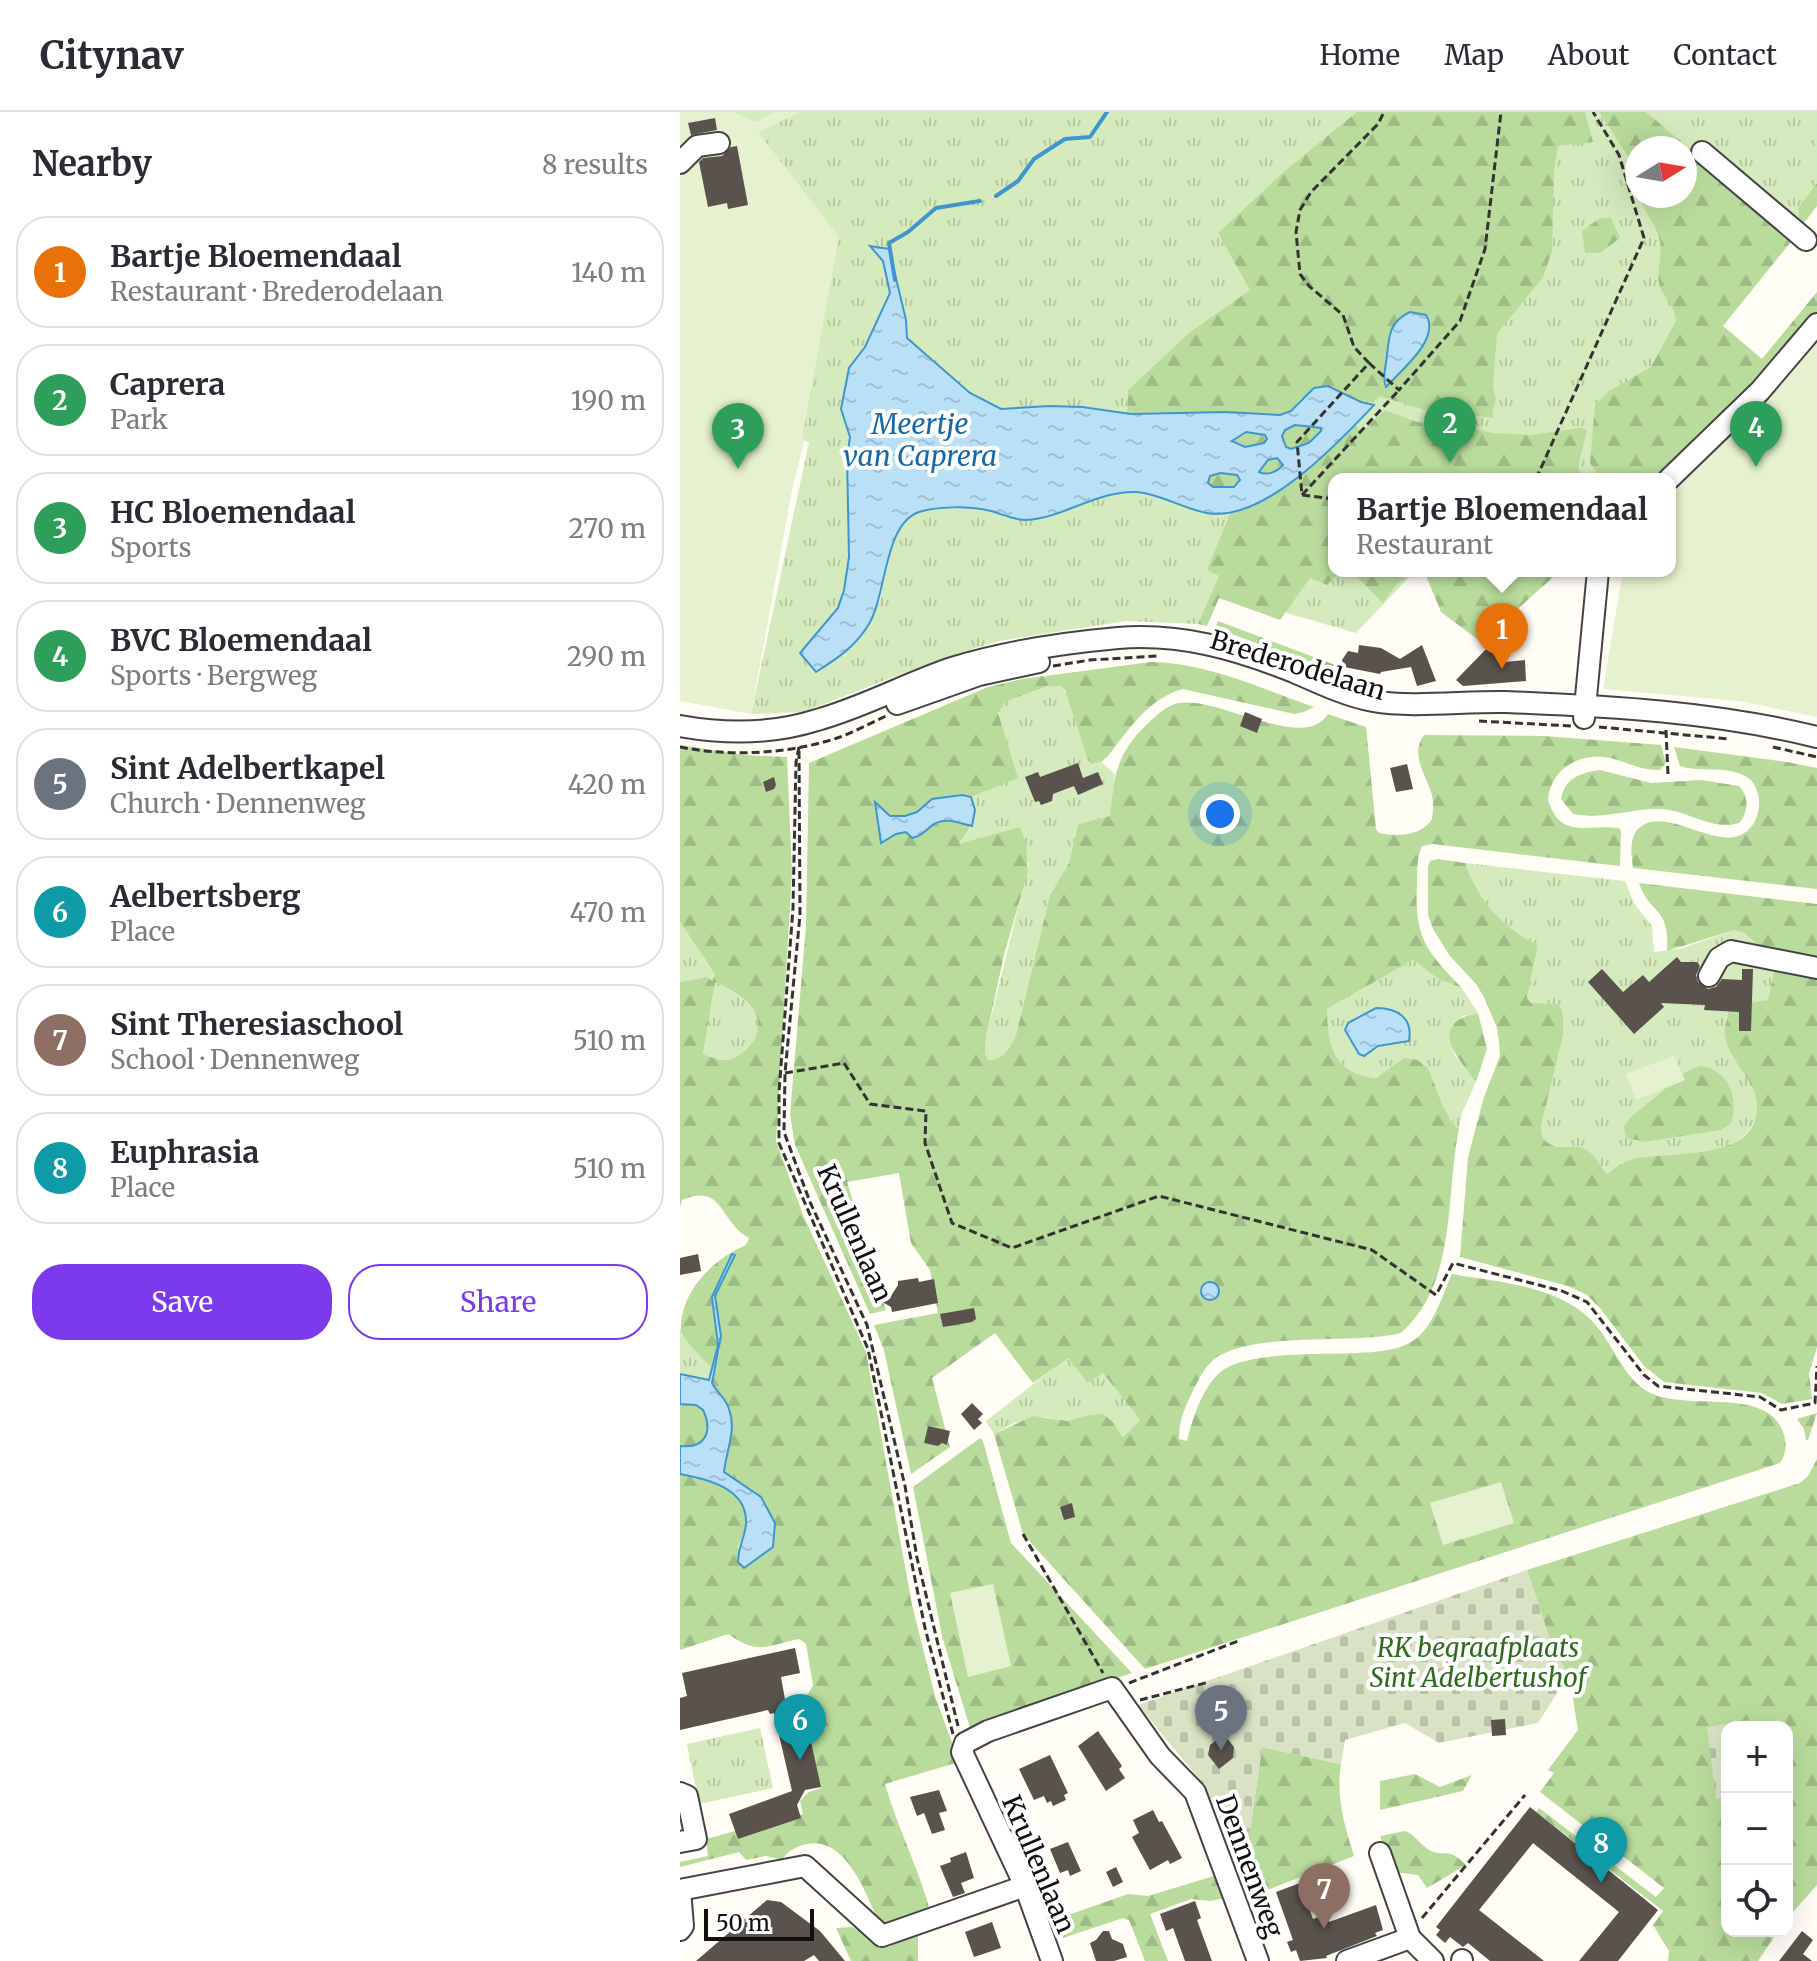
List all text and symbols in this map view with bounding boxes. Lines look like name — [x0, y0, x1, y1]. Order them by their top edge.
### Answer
text: Citynav — [40, 32, 184, 79]
text: Home — [1319, 37, 1400, 73]
text: Map — [1444, 37, 1504, 73]
text: About — [1548, 37, 1629, 73]
text: Contact — [1673, 37, 1777, 73]
north arrow — [1625, 136, 1697, 208]
text: Nearby — [32, 143, 152, 185]
text: 8 results — [542, 148, 648, 181]
text: Bartje Bloemendaal — [110, 237, 401, 275]
text: 1 — [54, 256, 66, 289]
text: 140 m — [571, 256, 646, 289]
text: Restaurant · Brederodelaan — [110, 275, 443, 308]
text: Caprera — [110, 365, 225, 403]
text: 2 — [52, 384, 68, 417]
text: 190 m — [571, 384, 646, 417]
pin: 2 — [1424, 397, 1476, 463]
pin: 4 — [1730, 401, 1782, 467]
text: Park — [110, 403, 168, 436]
pin: 3 — [712, 403, 764, 469]
water label: Meertje van Caprera — [843, 406, 997, 474]
popup — [1328, 473, 1676, 577]
text: Bartje Bloemendaal — [1356, 490, 1648, 528]
text: HC Bloemendaal — [110, 493, 355, 531]
text: 3 — [53, 512, 67, 545]
text: 270 m — [569, 512, 646, 545]
text: Restaurant — [1356, 528, 1493, 561]
text: Sports — [110, 531, 192, 564]
pin: 1 — [1476, 603, 1528, 669]
text: BVC Bloemendaal — [110, 621, 372, 659]
street label: Brederodelaan — [1206, 623, 1390, 707]
text: 4 — [52, 640, 68, 673]
text: 290 m — [567, 640, 646, 673]
text: Sports · Bergweg — [110, 659, 317, 692]
text: Sint Adelbertkapel — [110, 749, 385, 787]
text: 5 — [52, 768, 68, 801]
text: 420 m — [568, 768, 646, 801]
text: Church · Dennenweg — [110, 787, 366, 820]
your location — [1200, 794, 1240, 834]
text: Aelbertsberg — [110, 877, 300, 915]
text: 6 — [52, 896, 68, 929]
text: 470 m — [570, 896, 646, 929]
text: Place — [110, 915, 175, 948]
text: Sint Theresiaschool — [110, 1005, 403, 1043]
text: 7 — [52, 1024, 68, 1057]
text: 510 m — [573, 1024, 646, 1057]
text: School · Dennenweg — [110, 1043, 360, 1076]
text: Euphrasia — [110, 1133, 259, 1171]
text: 8 — [52, 1152, 68, 1185]
text: 510 m — [573, 1152, 646, 1185]
street label: Krullenlaan — [810, 1159, 900, 1307]
text: Place — [110, 1171, 175, 1204]
button: Save — [32, 1264, 332, 1340]
button: Share — [348, 1264, 648, 1340]
park label: RK begraafplaats Sint Adelbertushof — [1370, 1631, 1589, 1694]
pin: 5 — [1195, 1685, 1247, 1751]
pin: 6 — [774, 1694, 826, 1760]
map controls — [1721, 1721, 1793, 1937]
button: + — [1721, 1721, 1793, 1793]
street label: Krullenlaan — [995, 1790, 1083, 1938]
street label: Dennenweg — [1209, 1790, 1291, 1942]
button: − — [1721, 1793, 1793, 1865]
pin: 8 — [1575, 1817, 1627, 1883]
pin: 7 — [1298, 1863, 1350, 1929]
button: locate — [1721, 1865, 1793, 1937]
scale bar — [704, 1905, 814, 1941]
text: 50 m — [716, 1909, 770, 1937]

